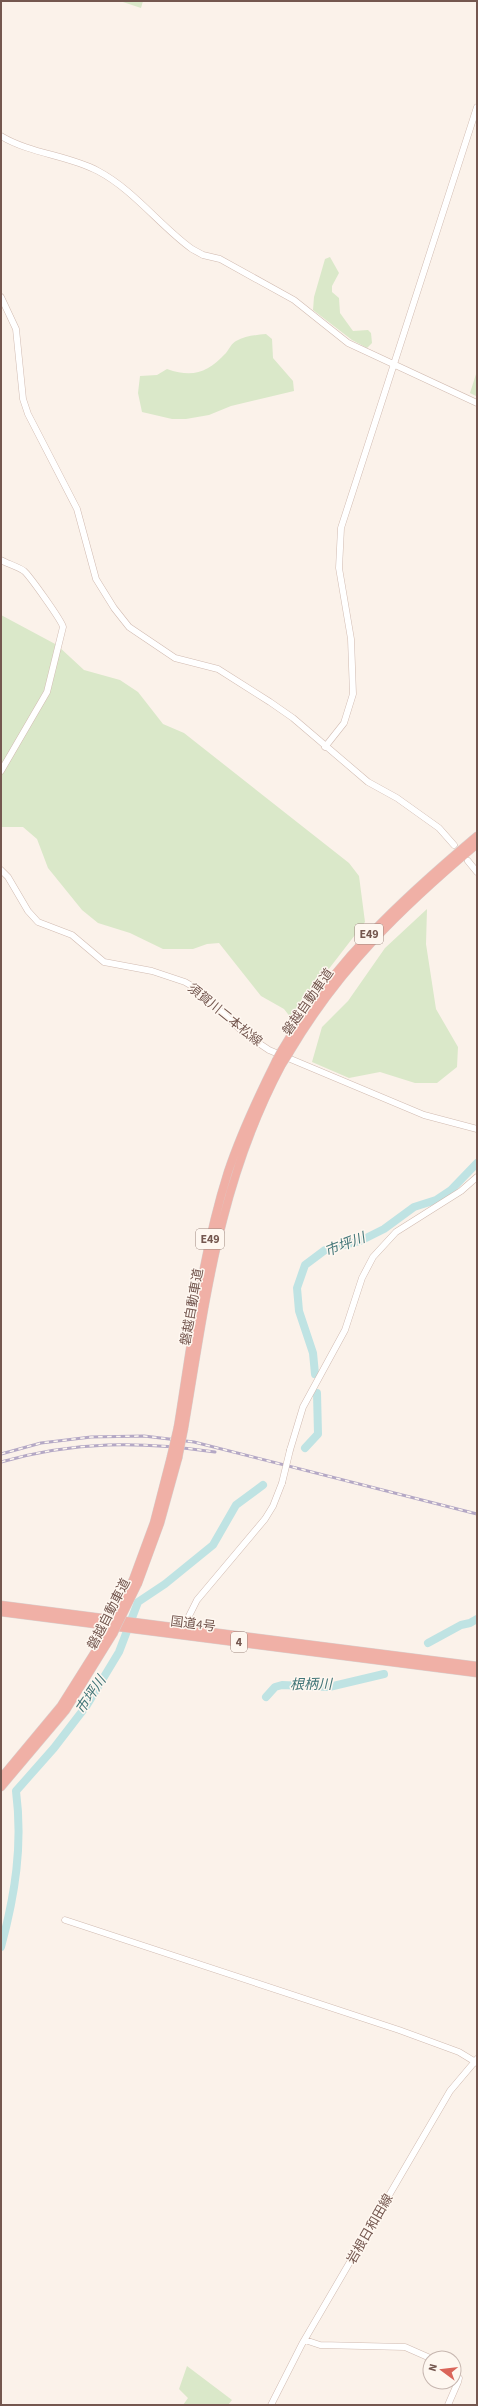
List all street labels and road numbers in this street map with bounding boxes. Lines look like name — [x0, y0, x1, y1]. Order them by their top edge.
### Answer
road number: E49 — [355, 924, 383, 944]
street label: 磐越自動車道 — [278, 965, 338, 1039]
street label: 須賀川二本松線 — [184, 979, 266, 1051]
road number: E49 — [196, 1229, 224, 1249]
street label: 磐越自動車道 — [176, 1267, 208, 1347]
street label: 磐越自動車道 — [83, 1575, 135, 1653]
street label: 国道4号 — [169, 1612, 217, 1636]
road number: 4 — [231, 1632, 247, 1652]
street label: 岩根日和田線 — [343, 2191, 397, 2267]

